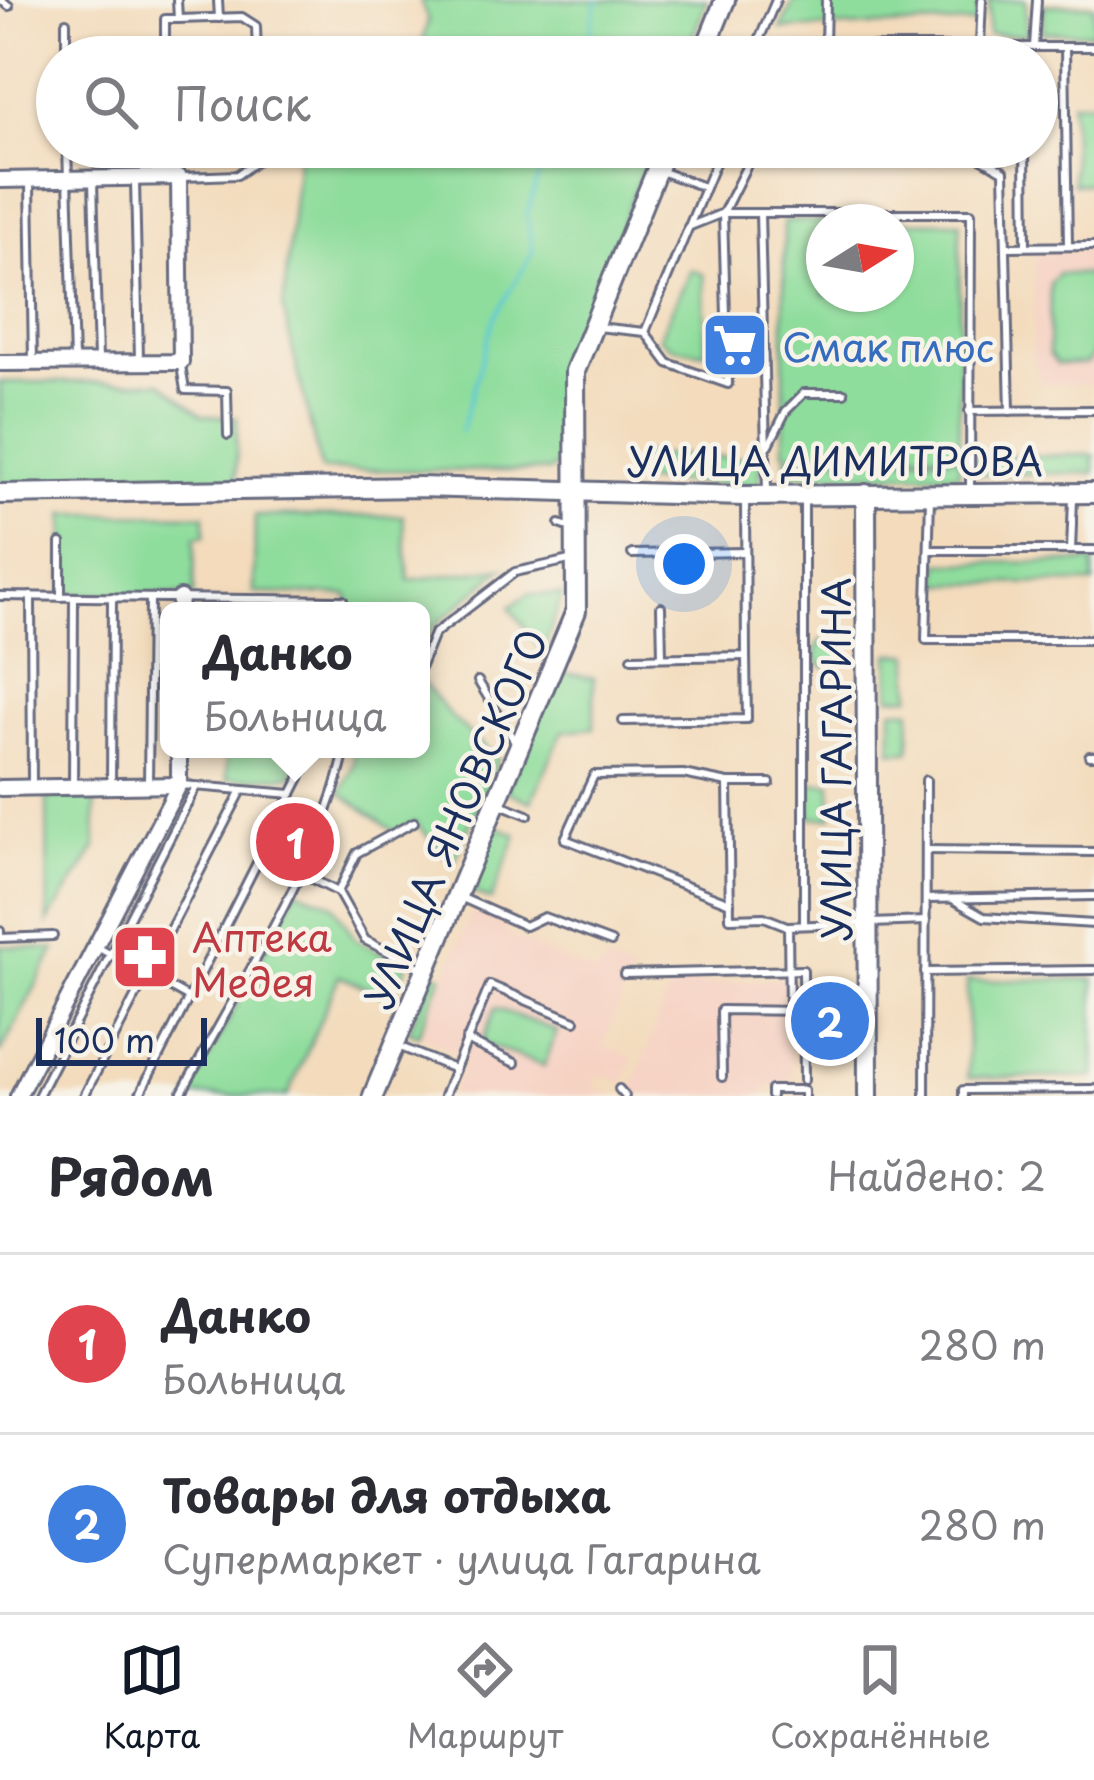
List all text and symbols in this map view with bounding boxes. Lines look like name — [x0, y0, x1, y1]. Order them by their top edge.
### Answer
search box — [36, 36, 1058, 168]
text: Поиск — [174, 68, 311, 136]
icon: search — [78, 69, 144, 135]
north arrow — [806, 204, 914, 312]
supermarket icon: Смак плюс — [700, 310, 770, 380]
place label: Смак плюс — [782, 316, 994, 375]
street label: УЛИЦА ДИМИТРОВА — [627, 430, 1043, 489]
your location — [654, 534, 714, 594]
street label: УЛИЦА ГАГАРИНА — [805, 577, 864, 941]
popup — [160, 602, 430, 758]
text: Данко — [203, 617, 353, 685]
street label: УЛИЦА ЯНОВСКОГО — [347, 619, 561, 1017]
text: Больница — [203, 685, 387, 744]
pin: 1 — [256, 797, 334, 887]
place label: Аптека Медея — [192, 906, 333, 1010]
pharmacy icon: Аптека Медея — [110, 922, 180, 992]
pin: 2 — [791, 976, 869, 1066]
scale bar — [36, 1012, 207, 1065]
text: 100 m — [54, 1014, 155, 1064]
text: Рядом — [48, 1136, 214, 1213]
text: Найдено: 2 — [827, 1145, 1046, 1204]
text: Данко — [162, 1280, 311, 1348]
text: 1 — [78, 1314, 96, 1373]
text: 280 m — [919, 1314, 1046, 1373]
text: Больница — [162, 1348, 345, 1407]
text: Товары для отдыха — [162, 1460, 611, 1528]
text: 2 — [73, 1494, 101, 1553]
text: 280 m — [919, 1494, 1046, 1553]
text: Супермаркет · улица Гагарина — [162, 1528, 761, 1587]
tab: Карта — [103, 1637, 200, 1759]
tab: Маршрут — [407, 1637, 563, 1759]
tab: Сохранённые — [770, 1637, 991, 1759]

